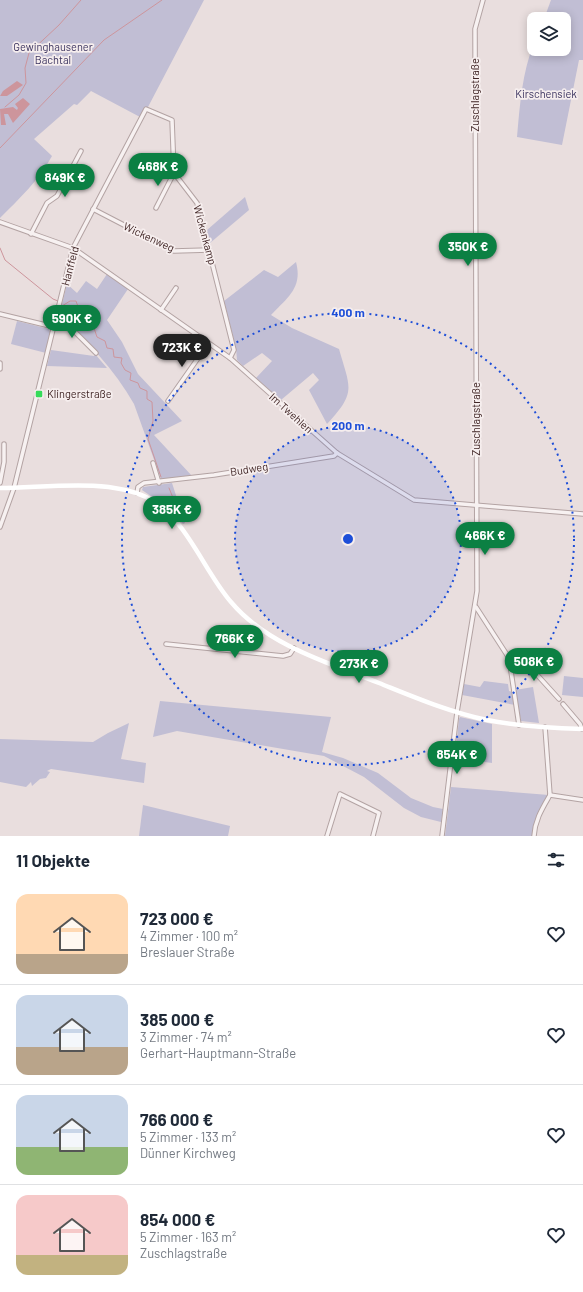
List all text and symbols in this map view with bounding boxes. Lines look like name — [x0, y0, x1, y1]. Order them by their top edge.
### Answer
map controls — [527, 12, 571, 56]
button: layers — [527, 12, 571, 56]
park label: Gewinghausener Bachtal — [13, 40, 93, 66]
street label: Zuschlagstraße — [468, 58, 481, 132]
park label: Kirschensiek — [515, 87, 577, 100]
pin: 468K € — [125, 153, 191, 187]
text: 468K € — [138, 158, 178, 174]
pin: 849K € — [32, 164, 98, 198]
text: 849K € — [45, 169, 85, 185]
street label: Wickenkamp — [191, 204, 220, 266]
street label: Wickenweg — [122, 219, 177, 254]
pin: 350K € — [435, 233, 501, 267]
text: 350K € — [448, 238, 488, 254]
street label: Hanffeld — [58, 245, 81, 287]
pin: 590K € — [39, 305, 105, 339]
text: 400 m — [331, 305, 365, 319]
text: 590K € — [52, 310, 92, 326]
pin: 723K € — [149, 334, 215, 368]
text: 723K € — [162, 339, 202, 355]
street label: Zuschlagstraße — [469, 382, 482, 456]
place label: Klingerstraße — [47, 387, 112, 400]
marker: Klingerstraße — [34, 389, 44, 399]
street label: Im Twehlen — [267, 390, 316, 436]
text: 200 m — [332, 418, 364, 432]
street label: Budweg — [229, 459, 269, 478]
pin: 385K € — [139, 496, 205, 530]
text: 385K € — [152, 501, 192, 517]
pin: 466K € — [452, 522, 518, 556]
text: 466K € — [465, 527, 505, 543]
centre of rings — [341, 532, 355, 546]
pin: 766K € — [202, 625, 268, 659]
text: 766K € — [215, 630, 255, 646]
pin: 508K € — [501, 648, 567, 682]
pin: 273K € — [326, 650, 392, 684]
text: 508K € — [514, 653, 554, 669]
text: 273K € — [339, 655, 379, 671]
pin: 854K € — [424, 741, 490, 775]
text: 854K € — [437, 746, 477, 762]
icon: filters — [545, 849, 567, 871]
text: 11 Objekte — [16, 850, 90, 870]
text: 723 000 € — [140, 908, 214, 928]
icon: home — [48, 910, 96, 958]
icon: heart — [545, 923, 567, 945]
text: 4 Zimmer · 100 m² — [140, 928, 238, 944]
text: Breslauer Straße — [140, 944, 235, 960]
text: 385 000 € — [140, 1009, 214, 1029]
icon: home — [48, 1011, 96, 1059]
icon: heart — [545, 1024, 567, 1046]
text: 3 Zimmer · 74 m² — [140, 1029, 232, 1045]
text: Gerhart-Hauptmann-Straße — [140, 1045, 296, 1061]
text: 766 000 € — [140, 1109, 213, 1129]
icon: home — [48, 1111, 96, 1159]
icon: heart — [545, 1124, 567, 1146]
text: 5 Zimmer · 133 m² — [140, 1129, 236, 1145]
text: Dünner Kirchweg — [140, 1145, 236, 1161]
text: 854 000 € — [140, 1209, 215, 1229]
icon: home — [48, 1211, 96, 1259]
icon: heart — [545, 1224, 567, 1246]
text: 5 Zimmer · 163 m² — [140, 1229, 236, 1245]
text: Zuschlagstraße — [140, 1245, 227, 1261]

